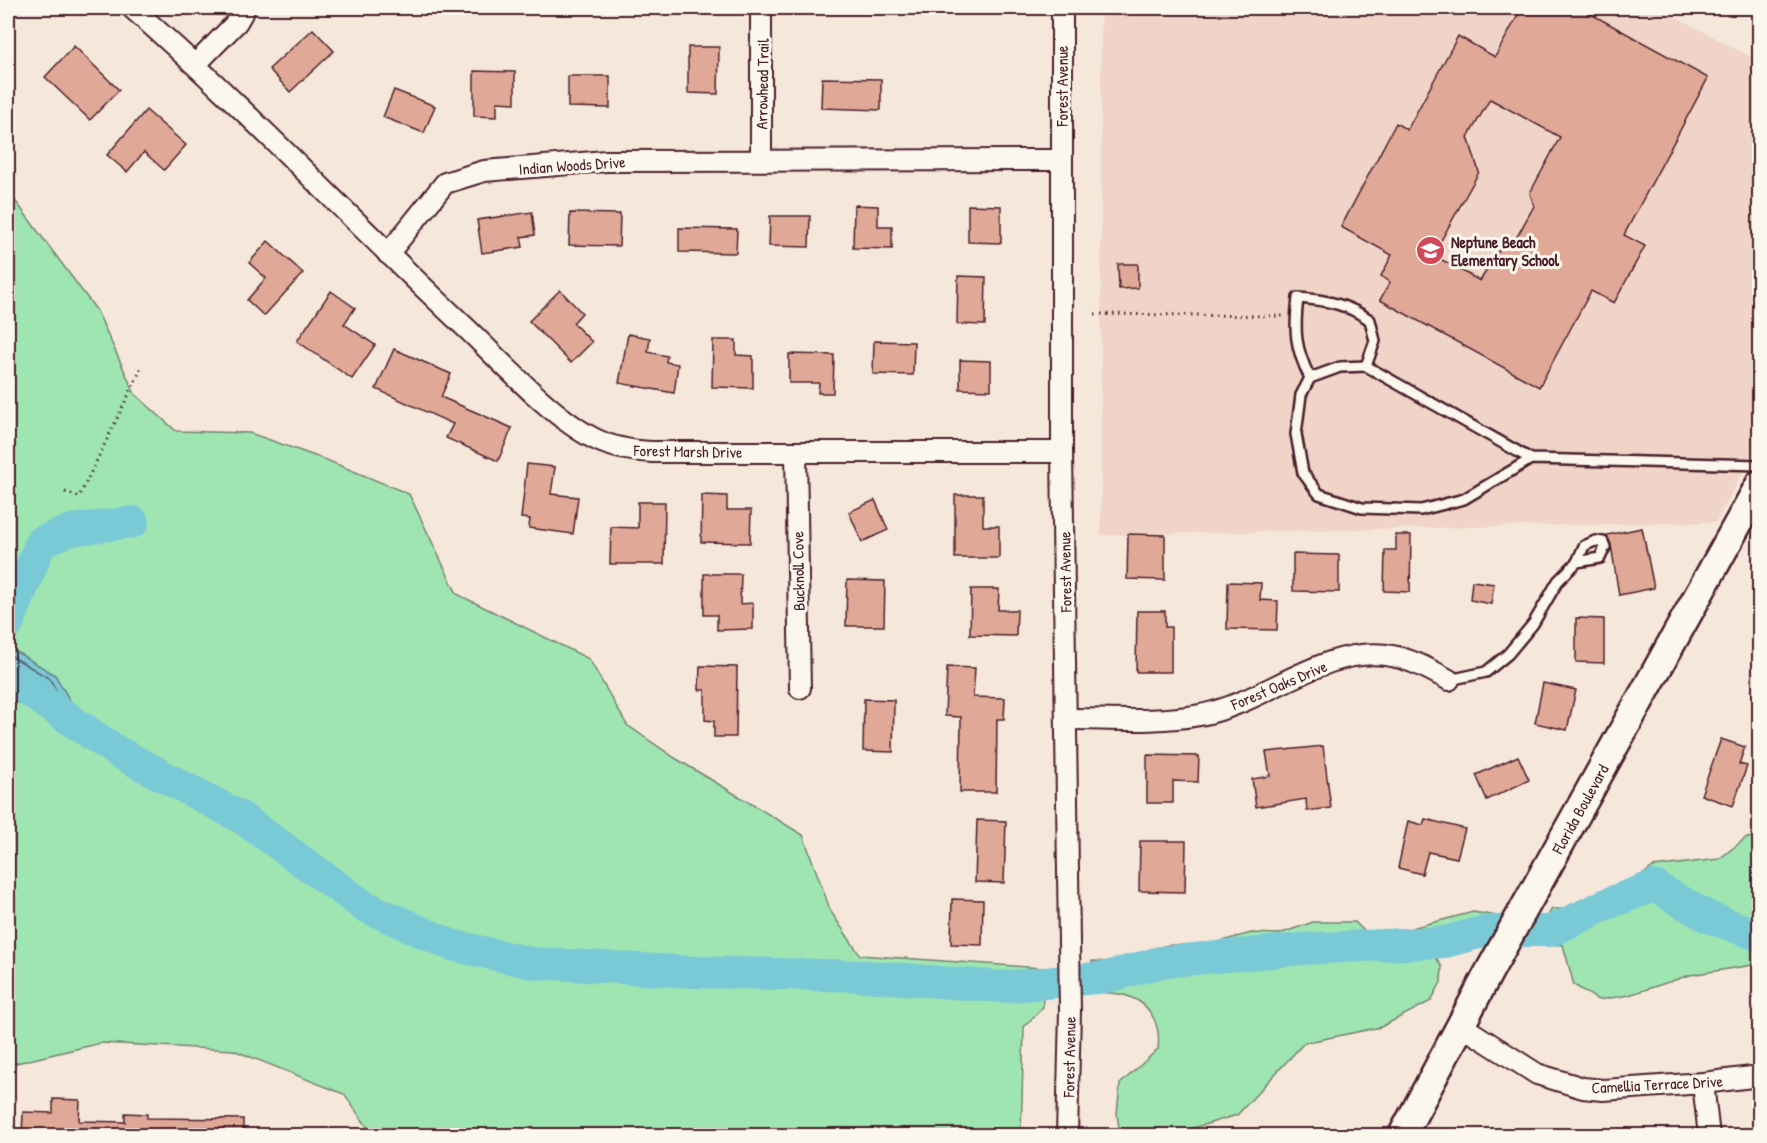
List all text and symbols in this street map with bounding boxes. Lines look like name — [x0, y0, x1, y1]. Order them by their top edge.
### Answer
street label: Arrowhead Trail — [750, 38, 774, 130]
street label: Forest Avenue — [1051, 45, 1073, 127]
street label: Indian Woods Drive — [518, 150, 627, 180]
place label: Neptune Beach Elementary School — [1451, 231, 1560, 272]
school or university icon: Neptune Beach Elementary School — [1414, 235, 1446, 267]
street label: Forest Marsh Drive — [632, 439, 743, 463]
street label: Bucknoll Cove — [786, 530, 810, 611]
street label: Forest Avenue — [1053, 531, 1077, 614]
street label: Forest Oaks Drive — [1227, 655, 1331, 715]
street label: Florida Boulevard — [1546, 760, 1614, 859]
street label: Forest Avenue — [1057, 1016, 1081, 1099]
street label: Camellia Terrace Drive — [1591, 1070, 1724, 1098]

